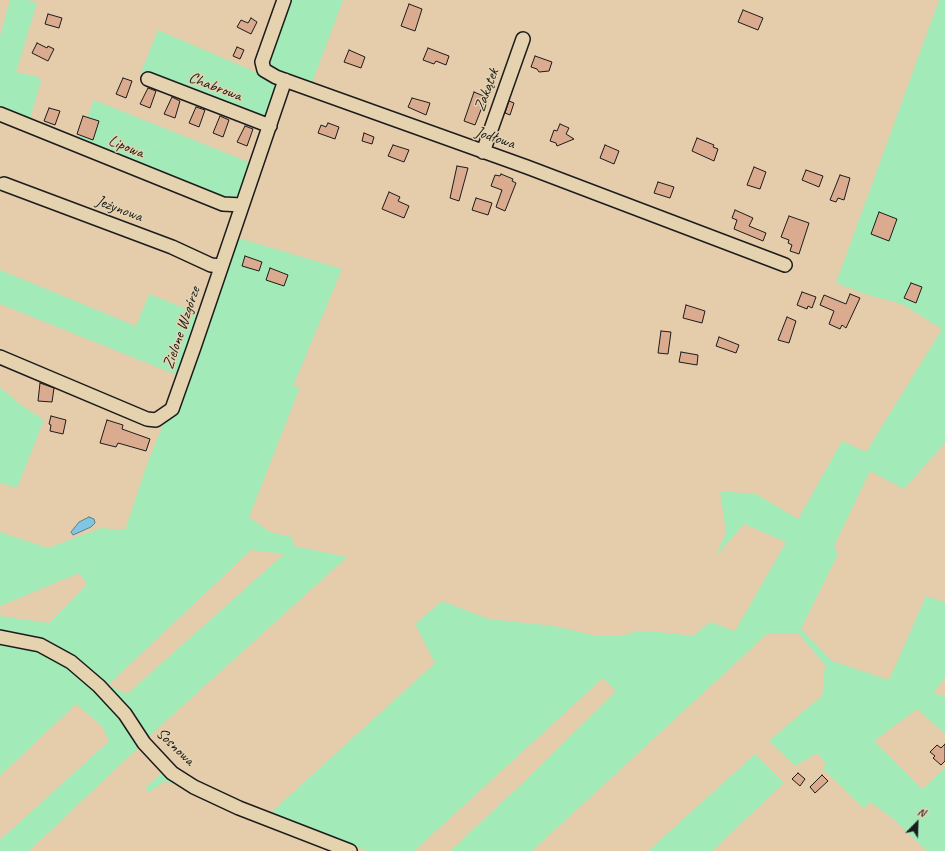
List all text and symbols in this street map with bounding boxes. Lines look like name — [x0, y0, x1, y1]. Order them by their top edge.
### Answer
street label: Zakątek — [470, 66, 504, 114]
street label: Chabrowa — [186, 68, 244, 106]
street label: Jodłowa — [473, 122, 517, 154]
street label: Lipowa — [105, 131, 147, 163]
street label: Jeżynowa — [93, 191, 145, 227]
street label: Zielone Wzgórze — [159, 284, 205, 372]
street label: Sosnowa — [152, 724, 198, 770]
north arrow — [897, 803, 937, 843]
text: N — [916, 804, 928, 820]

